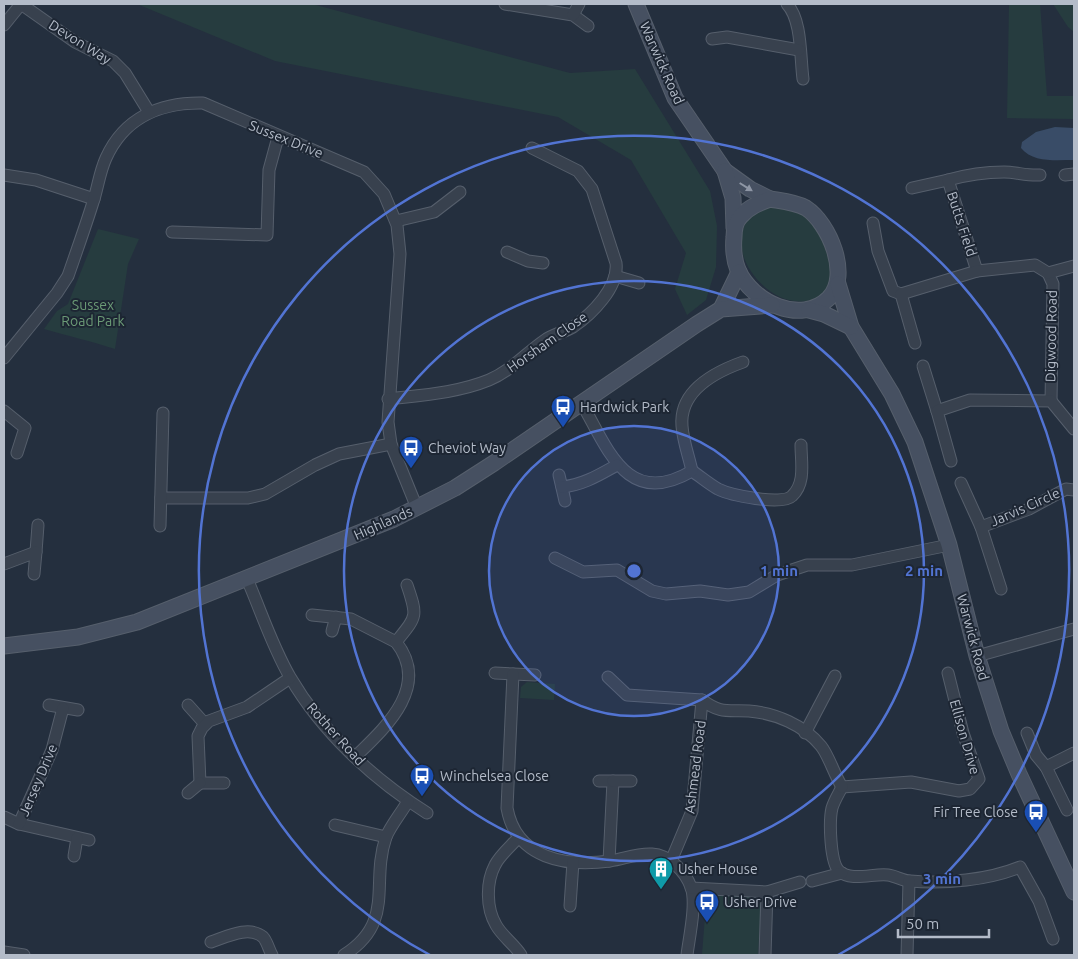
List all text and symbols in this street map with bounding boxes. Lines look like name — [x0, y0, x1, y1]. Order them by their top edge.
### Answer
street label: Devon Way — [46, 17, 114, 68]
street label: Warwick Road — [637, 19, 687, 107]
street label: Sussex Drive — [247, 117, 325, 161]
one-way arrow — [740, 182, 753, 191]
street label: Butts Field — [944, 189, 980, 259]
street label: Digwood Road — [1042, 290, 1060, 382]
park label: Sussex Road Park — [61, 297, 125, 329]
street label: Horsham Close — [504, 308, 590, 376]
bus stop icon: Hardwick Park — [550, 394, 576, 428]
place label: Hardwick Park — [580, 399, 669, 415]
bus stop icon: Cheviot Way — [398, 435, 424, 469]
place label: Cheviot Way — [428, 440, 506, 456]
street label: Jarvis Circle — [988, 485, 1062, 529]
street label: Highlands — [351, 503, 415, 543]
centre of rings — [625, 562, 643, 580]
text: 1 min — [760, 562, 798, 579]
text: 2 min — [905, 562, 943, 579]
street label: Warwick Road — [954, 592, 992, 682]
street label: Ellison Drive — [947, 698, 983, 776]
street label: Rother Road — [304, 699, 368, 769]
street label: Ashmead Road — [681, 719, 709, 815]
street label: Jersey Drive — [16, 742, 60, 818]
bus stop icon: Winchelsea Close — [409, 763, 435, 797]
place label: Winchelsea Close — [440, 768, 549, 784]
bus stop icon: Fir Tree Close — [1023, 799, 1049, 833]
place label: Fir Tree Close — [933, 804, 1018, 820]
building icon: Usher House — [648, 856, 674, 890]
place label: Usher House — [678, 861, 758, 877]
text: 3 min — [923, 870, 961, 887]
bus stop icon: Usher Drive — [694, 889, 720, 923]
place label: Usher Drive — [724, 894, 797, 910]
scale bar — [898, 906, 989, 938]
text: 50 m — [906, 915, 939, 932]

